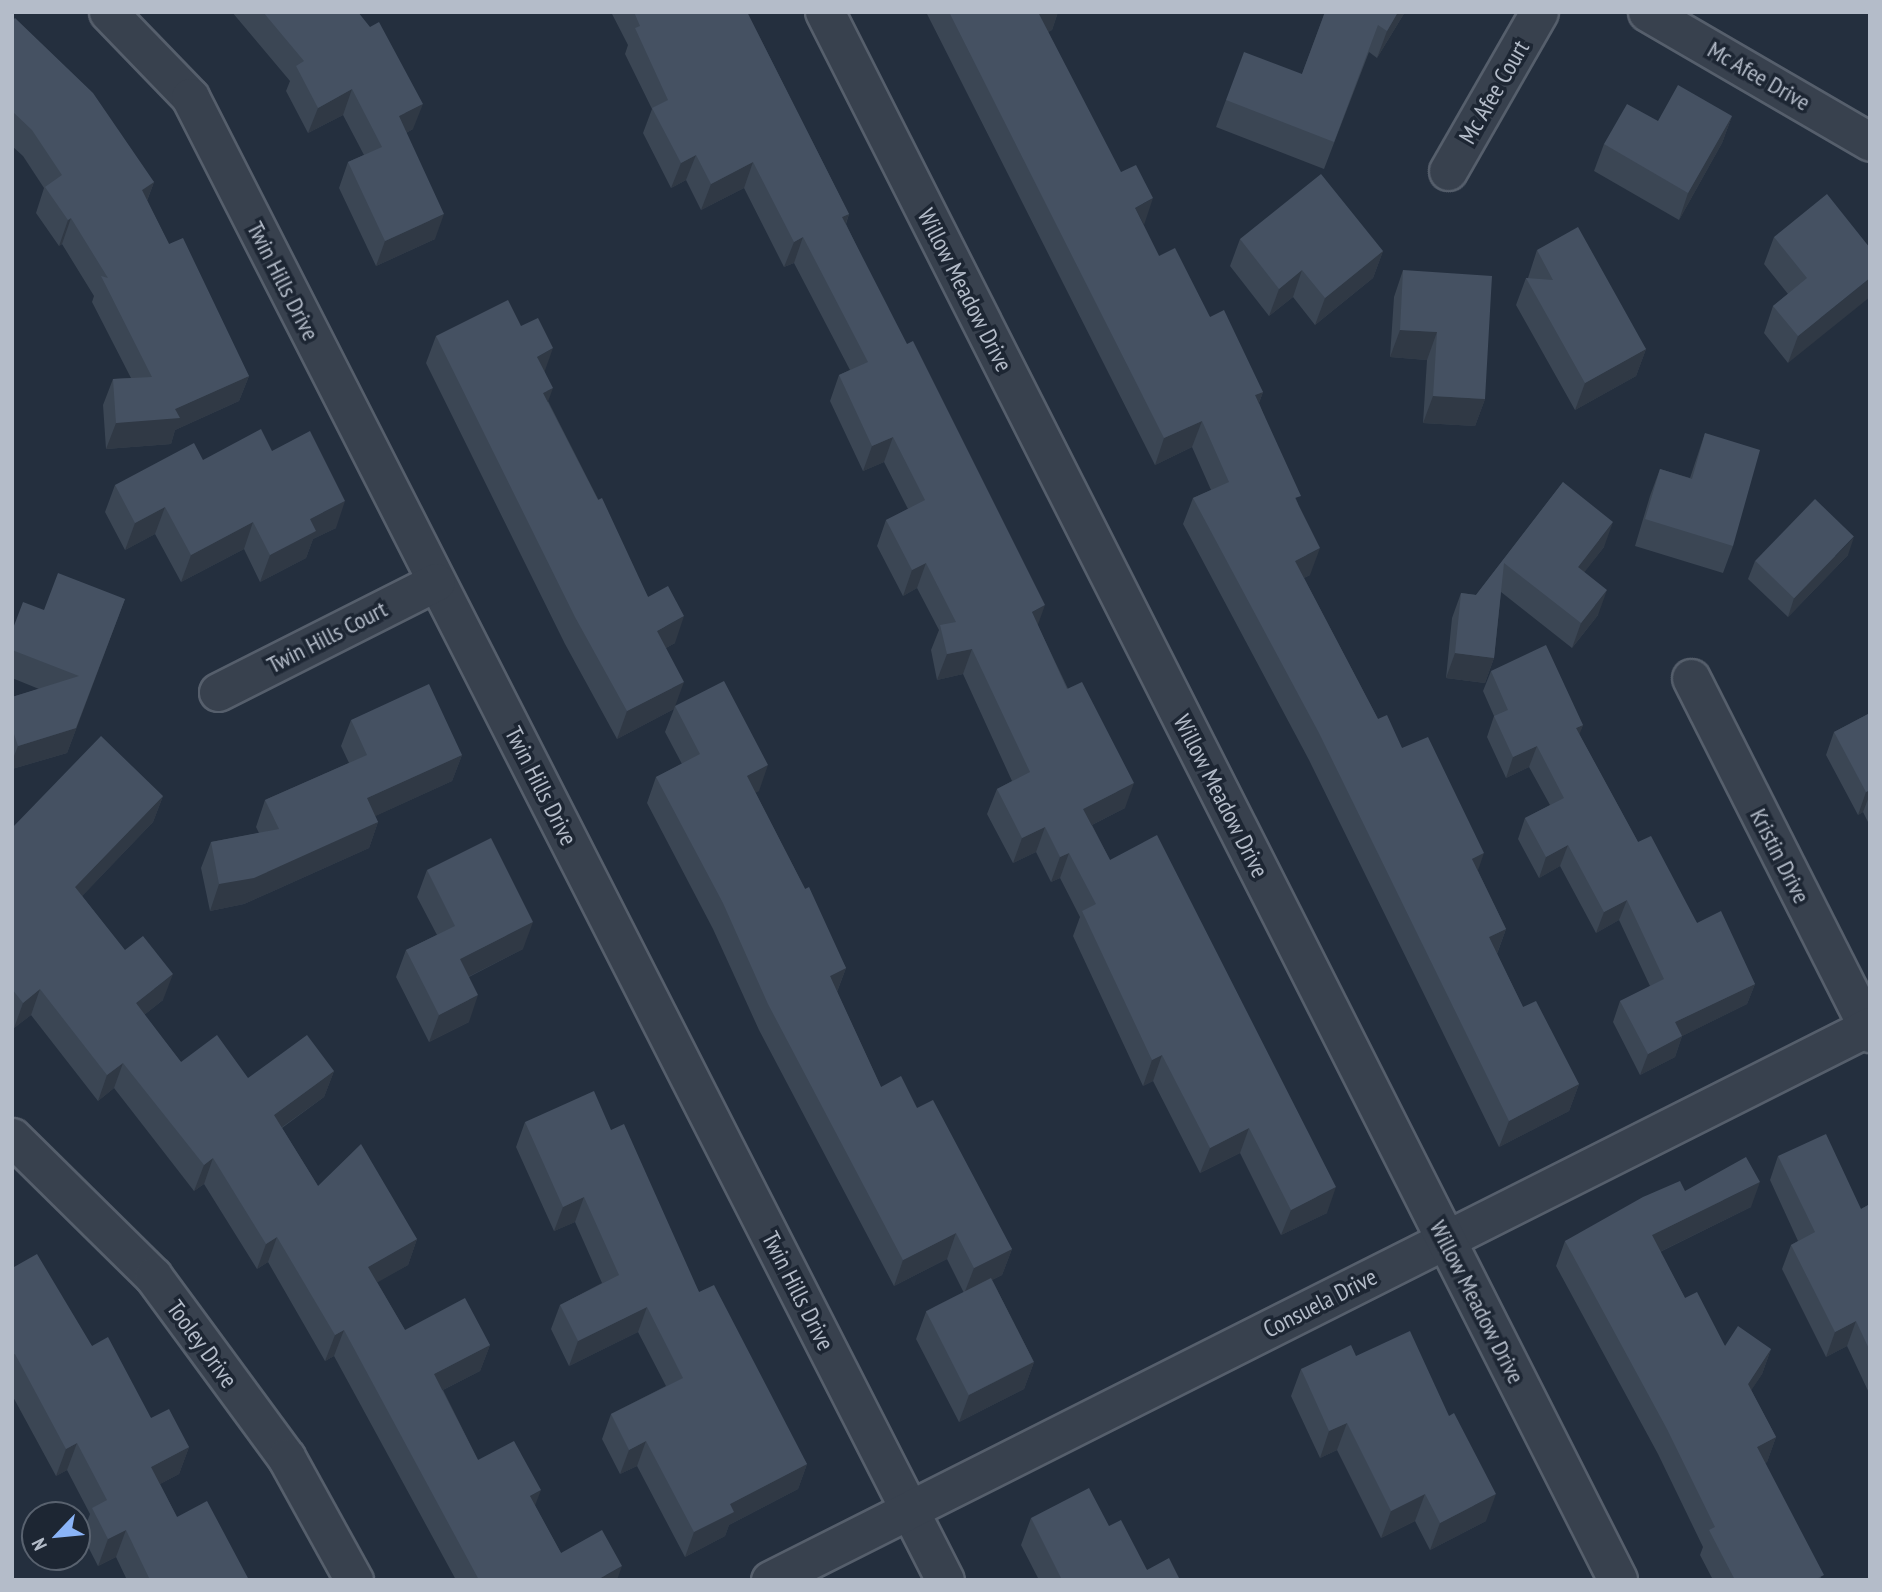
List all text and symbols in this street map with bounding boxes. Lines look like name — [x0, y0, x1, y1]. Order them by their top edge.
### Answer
street label: Mc Afee Court — [1453, 35, 1535, 149]
street label: Mc Afee Drive — [1702, 35, 1816, 117]
street label: Willow Meadow Drive — [911, 203, 1019, 377]
street label: Twin Hills Drive — [241, 217, 325, 345]
street label: Twin Hills Court — [262, 595, 392, 679]
street label: Willow Meadow Drive — [1167, 709, 1275, 883]
street label: Twin Hills Drive — [499, 722, 583, 850]
street label: Kristin Drive — [1744, 804, 1816, 908]
street label: Willow Meadow Drive — [1423, 1215, 1531, 1389]
street label: Twin Hills Drive — [756, 1227, 840, 1355]
street label: Consuela Drive — [1258, 1262, 1382, 1344]
street label: Tooley Drive — [160, 1294, 244, 1394]
north arrow — [21, 1501, 91, 1571]
text: N — [26, 1534, 52, 1554]

